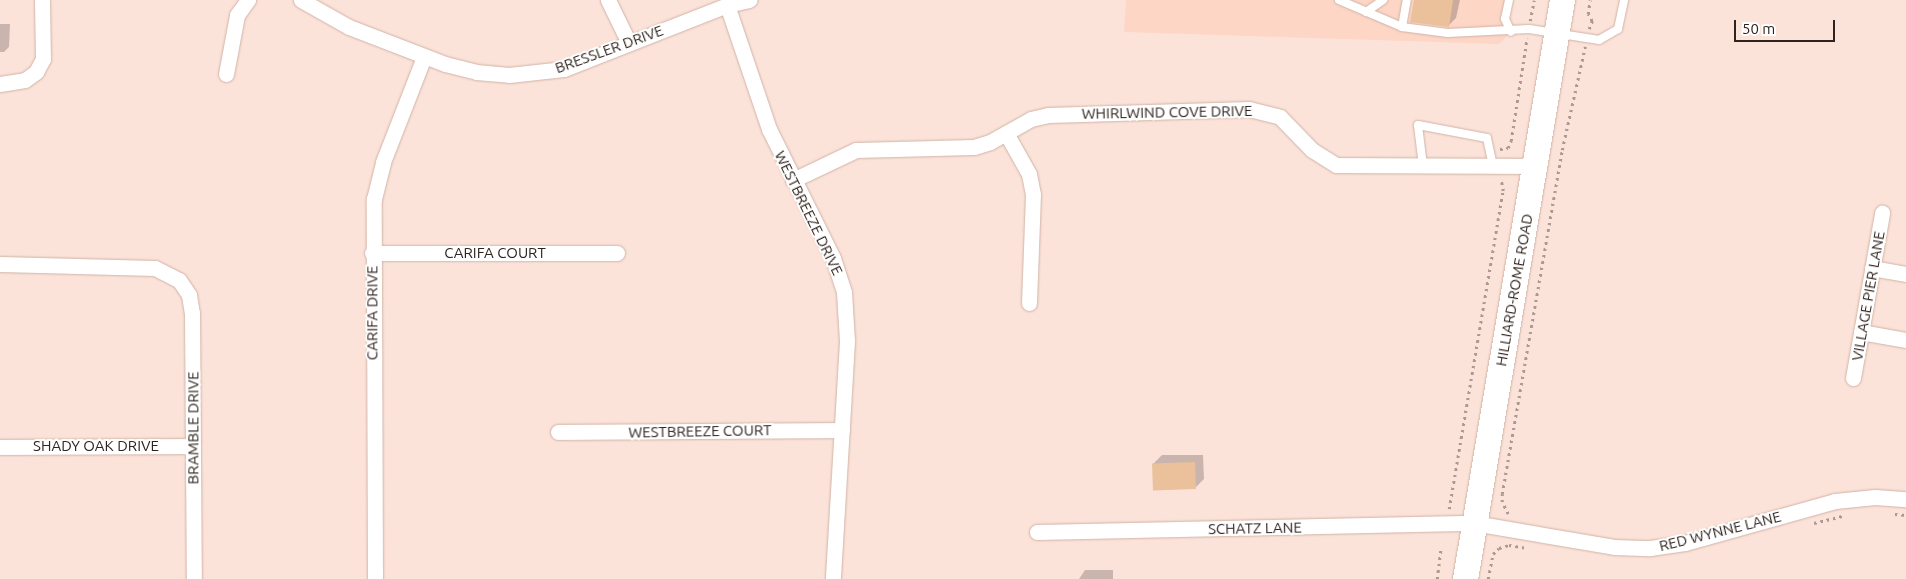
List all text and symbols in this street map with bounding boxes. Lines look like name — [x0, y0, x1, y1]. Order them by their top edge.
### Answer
scale bar — [1736, 10, 1837, 42]
text: 50 m — [1742, 20, 1775, 37]
street label: BRESSLER DRIVE — [553, 21, 665, 77]
street label: WHIRLWIND COVE DRIVE — [1082, 102, 1252, 122]
street label: WESTBREEZE DRIVE — [771, 148, 847, 278]
street label: HILLIARD-ROME ROAD — [1492, 212, 1536, 368]
street label: VILLAGE PIER LANE — [1848, 230, 1888, 362]
street label: CARIFA COURT — [444, 244, 546, 262]
street label: CARIFA DRIVE — [363, 266, 381, 360]
street label: BRAMBLE DRIVE — [184, 372, 202, 484]
street label: WESTBREEZE COURT — [628, 421, 772, 441]
street label: SHADY OAK DRIVE — [33, 437, 159, 455]
street label: RED WYNNE LANE — [1657, 507, 1783, 555]
street label: SCHATZ LANE — [1208, 518, 1302, 538]

